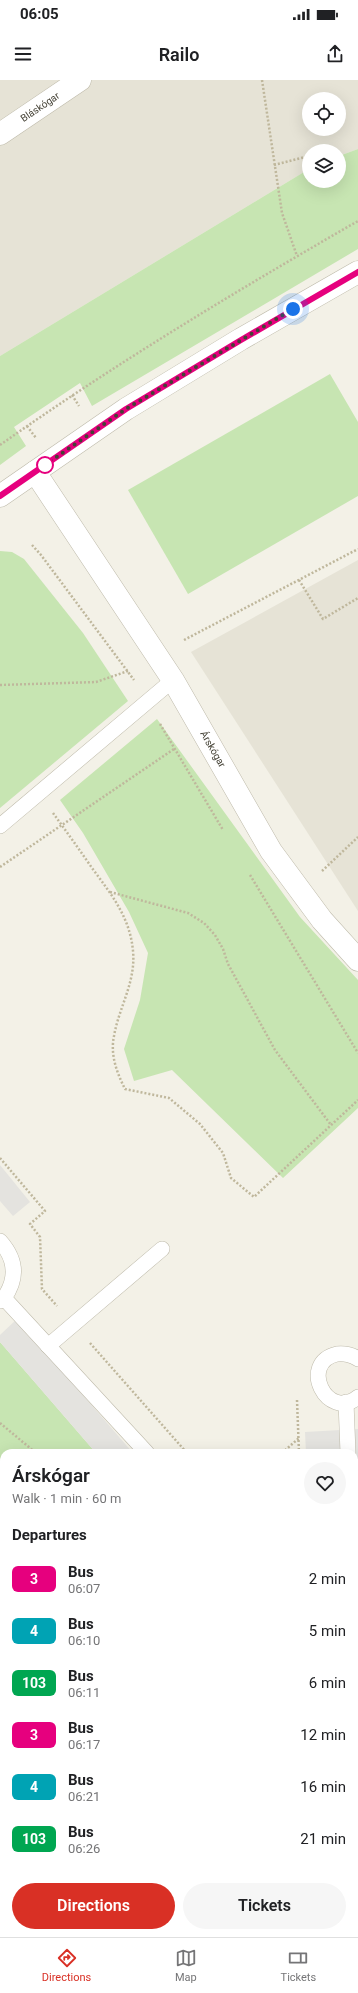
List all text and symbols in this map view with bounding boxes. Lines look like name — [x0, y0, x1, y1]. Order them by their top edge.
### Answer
text: 06:05 — [20, 5, 59, 23]
icon: menu — [12, 43, 34, 65]
icon: share — [324, 43, 346, 65]
text: Railo — [159, 44, 199, 65]
street label: Bláskógar — [18, 90, 62, 124]
map controls — [302, 92, 346, 188]
button: locate — [302, 92, 346, 136]
button: layers — [302, 144, 346, 188]
your location — [283, 299, 303, 319]
unlabelled marker — [36, 456, 54, 474]
street label: Árskógar — [198, 728, 229, 770]
button: heart — [304, 1462, 346, 1504]
text: Árskógar — [12, 1464, 90, 1487]
text: Walk · 1 min · 60 m — [12, 1491, 121, 1506]
text: Departures — [12, 1526, 87, 1544]
text: Bus — [68, 1563, 94, 1581]
text: 2 min — [309, 1570, 346, 1588]
text: 3 — [30, 1571, 38, 1587]
text: 06:07 — [68, 1581, 100, 1596]
text: Bus — [68, 1615, 94, 1633]
text: 5 min — [309, 1622, 346, 1640]
text: 4 — [30, 1623, 38, 1639]
text: 06:10 — [68, 1633, 100, 1648]
text: Bus — [68, 1667, 94, 1685]
text: 6 min — [309, 1674, 346, 1692]
text: 103 — [22, 1675, 46, 1691]
text: 06:11 — [68, 1685, 100, 1700]
text: Bus — [68, 1719, 94, 1737]
text: 12 min — [300, 1726, 346, 1744]
text: 3 — [30, 1727, 38, 1743]
text: 06:17 — [68, 1737, 100, 1752]
text: Bus — [68, 1771, 94, 1789]
text: 16 min — [300, 1778, 346, 1796]
text: 4 — [30, 1779, 38, 1795]
text: 06:21 — [68, 1789, 100, 1804]
text: Bus — [68, 1823, 94, 1841]
text: 21 min — [300, 1830, 346, 1848]
text: 103 — [22, 1831, 46, 1847]
text: 06:26 — [68, 1841, 100, 1856]
button: Directions — [12, 1883, 175, 1929]
button: Tickets — [183, 1883, 346, 1929]
tab: Directions — [42, 1947, 91, 1984]
tab: Map — [175, 1947, 197, 1984]
tab: Tickets — [281, 1947, 316, 1984]

